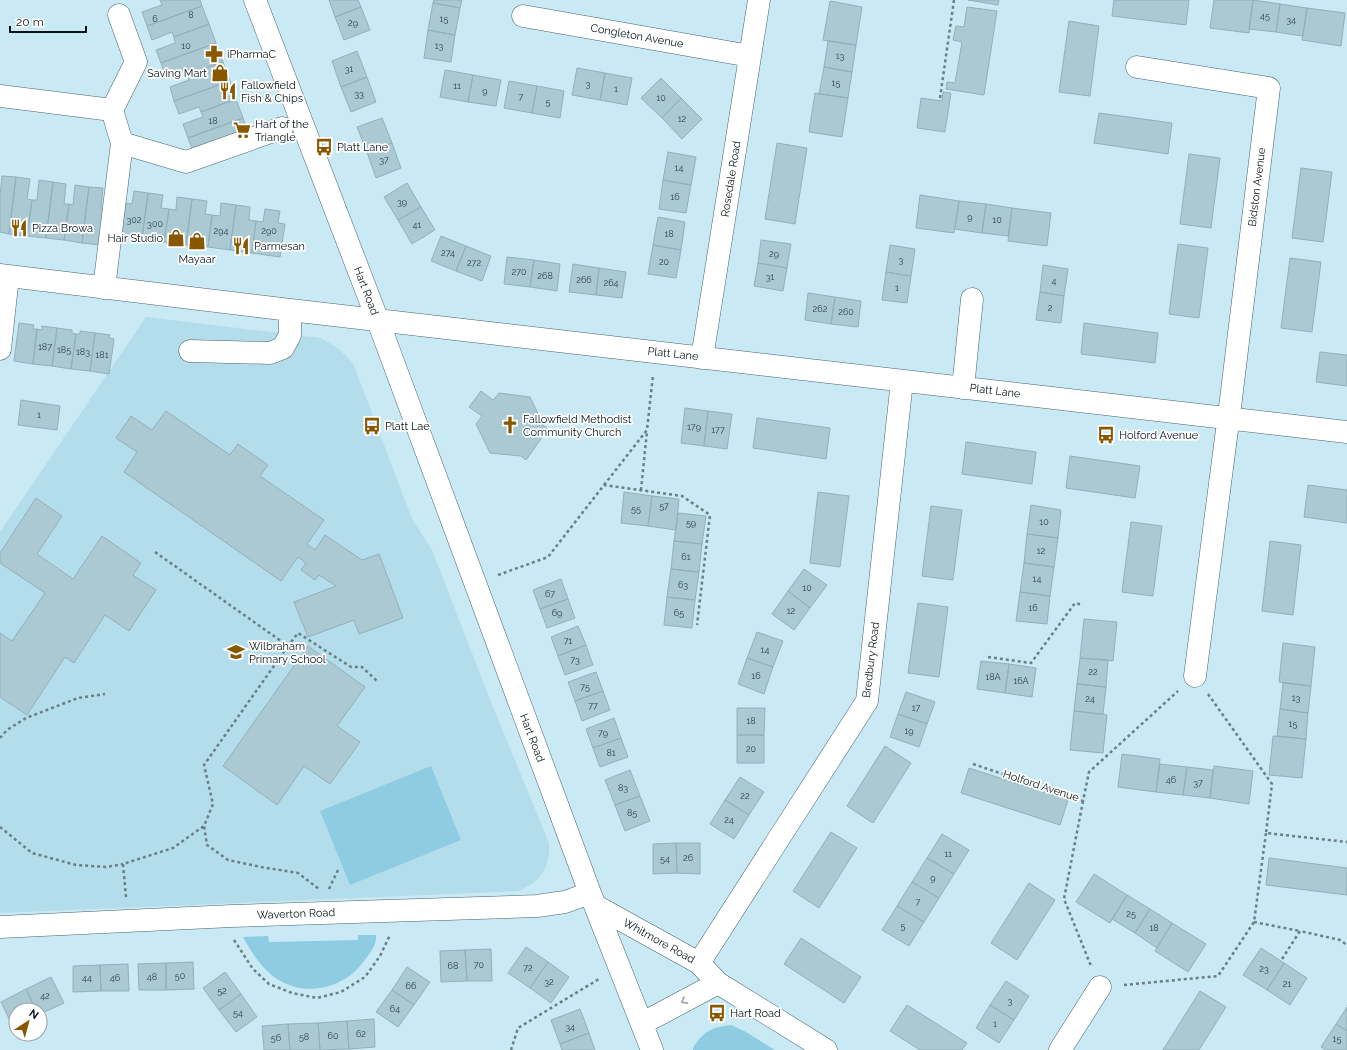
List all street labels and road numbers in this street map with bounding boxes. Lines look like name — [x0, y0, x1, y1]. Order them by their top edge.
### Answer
street label: Congleton Avenue — [589, 21, 685, 51]
street label: Rosedale Road — [719, 140, 743, 218]
street label: Bidston Avenue — [1246, 146, 1268, 227]
street label: Hart Road — [351, 265, 381, 317]
street label: Platt Lane — [647, 345, 700, 363]
street label: Platt Lane — [969, 381, 1022, 401]
street label: Bredbury Road — [860, 621, 882, 699]
street label: Hart Road — [517, 712, 547, 764]
street label: Holford Avenue — [1001, 768, 1081, 805]
street label: Waverton Road — [257, 906, 336, 922]
street label: Whitmore Road — [621, 916, 697, 966]

